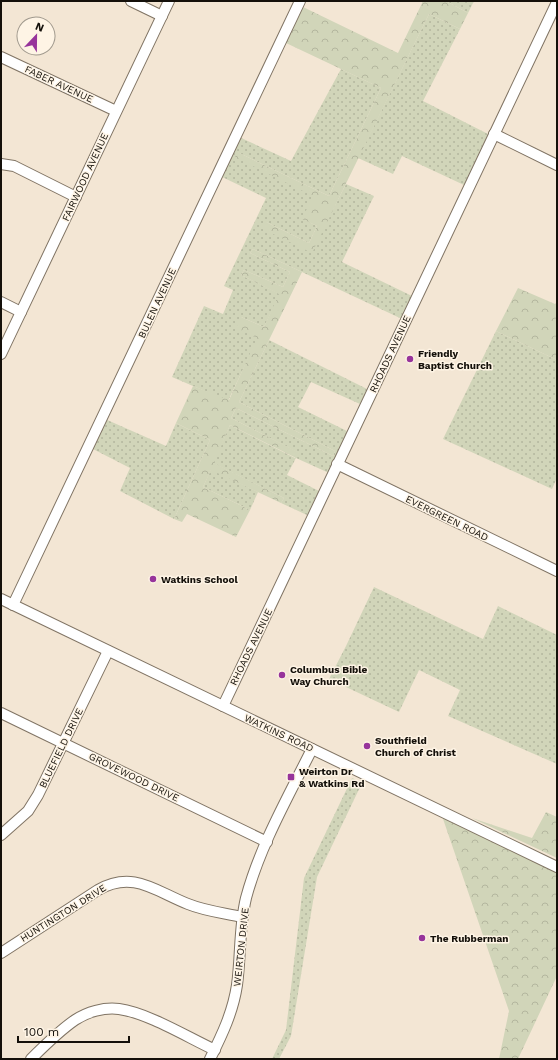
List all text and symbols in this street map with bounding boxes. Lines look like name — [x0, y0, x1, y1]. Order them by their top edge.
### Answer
north arrow — [16, 16, 56, 56]
text: N — [33, 20, 46, 35]
street label: FABER AVENUE — [23, 63, 95, 105]
street label: FAIRWOOD AVENUE — [60, 131, 110, 223]
street label: BULEN AVENUE — [136, 266, 178, 340]
street label: RHOADS AVENUE — [367, 314, 413, 394]
place label: Friendly Baptist Church — [418, 348, 492, 371]
marker: Friendly Baptist Church — [405, 354, 415, 364]
street label: EVERGREEN ROAD — [404, 493, 490, 543]
marker: Watkins School — [148, 574, 158, 584]
place label: Watkins School — [161, 574, 238, 585]
street label: RHOADS AVENUE — [228, 607, 274, 687]
place label: Columbus Bible Way Church — [290, 664, 368, 687]
marker: Columbus Bible Way Church — [277, 670, 287, 680]
street label: BLUEFIELD DRIVE — [37, 706, 85, 790]
street label: WATKINS ROAD — [243, 712, 315, 754]
place label: Southfield Church of Christ — [375, 735, 457, 758]
marker: Southfield Church of Christ — [362, 741, 372, 751]
street label: GROVEWOOD DRIVE — [87, 750, 181, 804]
place label: Weirton Dr & Watkins Rd — [299, 766, 364, 789]
marker: Weirton Dr & Watkins Rd — [286, 772, 296, 782]
street label: HUNTINGTON DRIVE — [18, 882, 108, 944]
street label: WEIRTON DRIVE — [231, 907, 251, 987]
marker: The Rubberman — [417, 933, 427, 943]
place label: The Rubberman — [430, 933, 508, 944]
scale bar — [18, 1018, 129, 1044]
text: 100 m — [24, 1025, 59, 1039]

